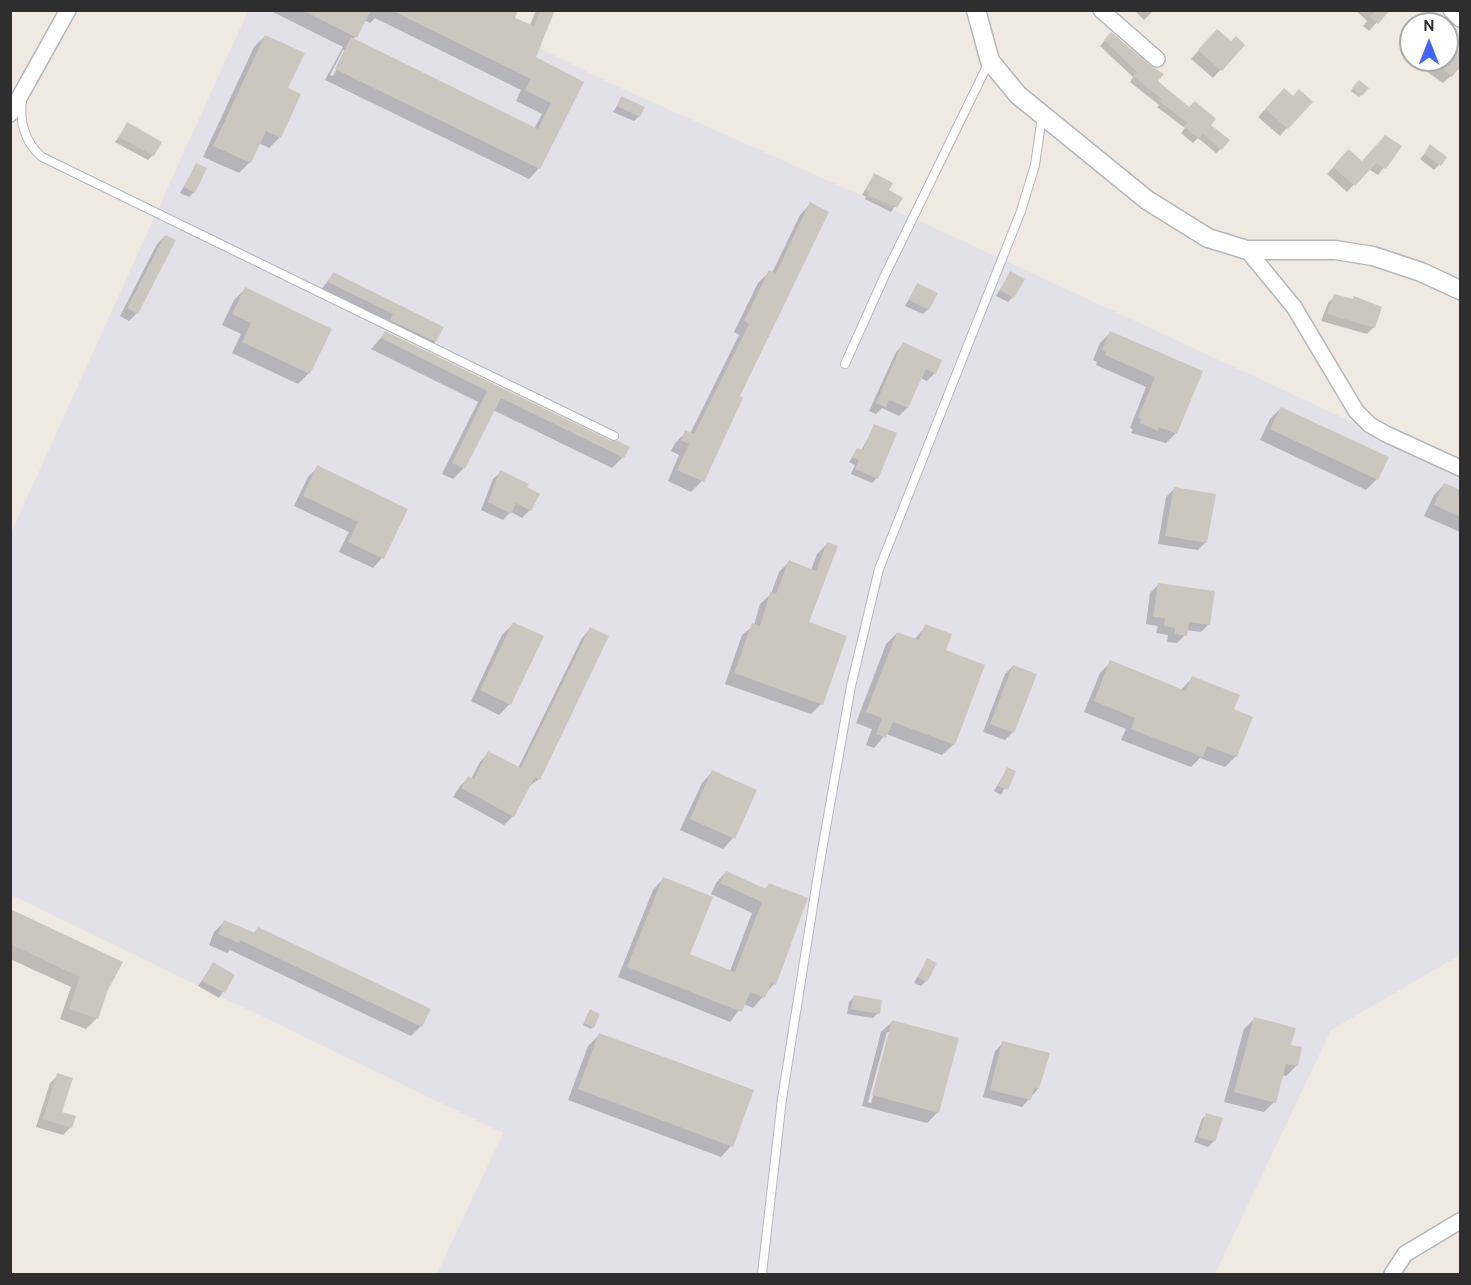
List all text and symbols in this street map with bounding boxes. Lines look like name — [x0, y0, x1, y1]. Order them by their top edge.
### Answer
north arrow — [1399, 12, 1459, 72]
text: N — [1423, 16, 1435, 35]

